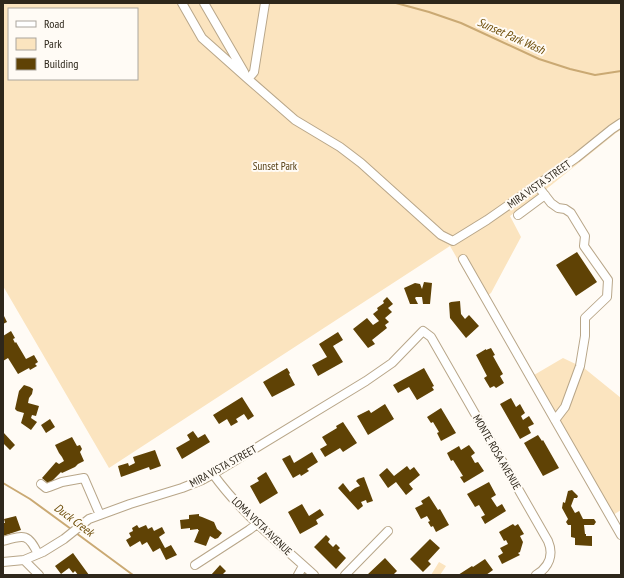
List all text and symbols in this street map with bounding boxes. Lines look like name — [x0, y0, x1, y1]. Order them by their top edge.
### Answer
legend — [8, 8, 138, 80]
water label: Sunset Park Wash — [475, 14, 548, 57]
text: Road — [44, 16, 64, 31]
text: Park — [44, 36, 62, 51]
text: Building — [44, 56, 79, 71]
street label: MIRA VISTA STREET — [504, 157, 574, 211]
park label: Sunset Park — [253, 159, 298, 173]
street label: MONTE ROSA AVENUE — [470, 412, 524, 492]
street label: MIRA VISTA STREET — [187, 442, 259, 490]
street label: LOMA VISTA AVENUE — [229, 494, 295, 558]
water label: Duck Creek — [51, 500, 98, 540]

